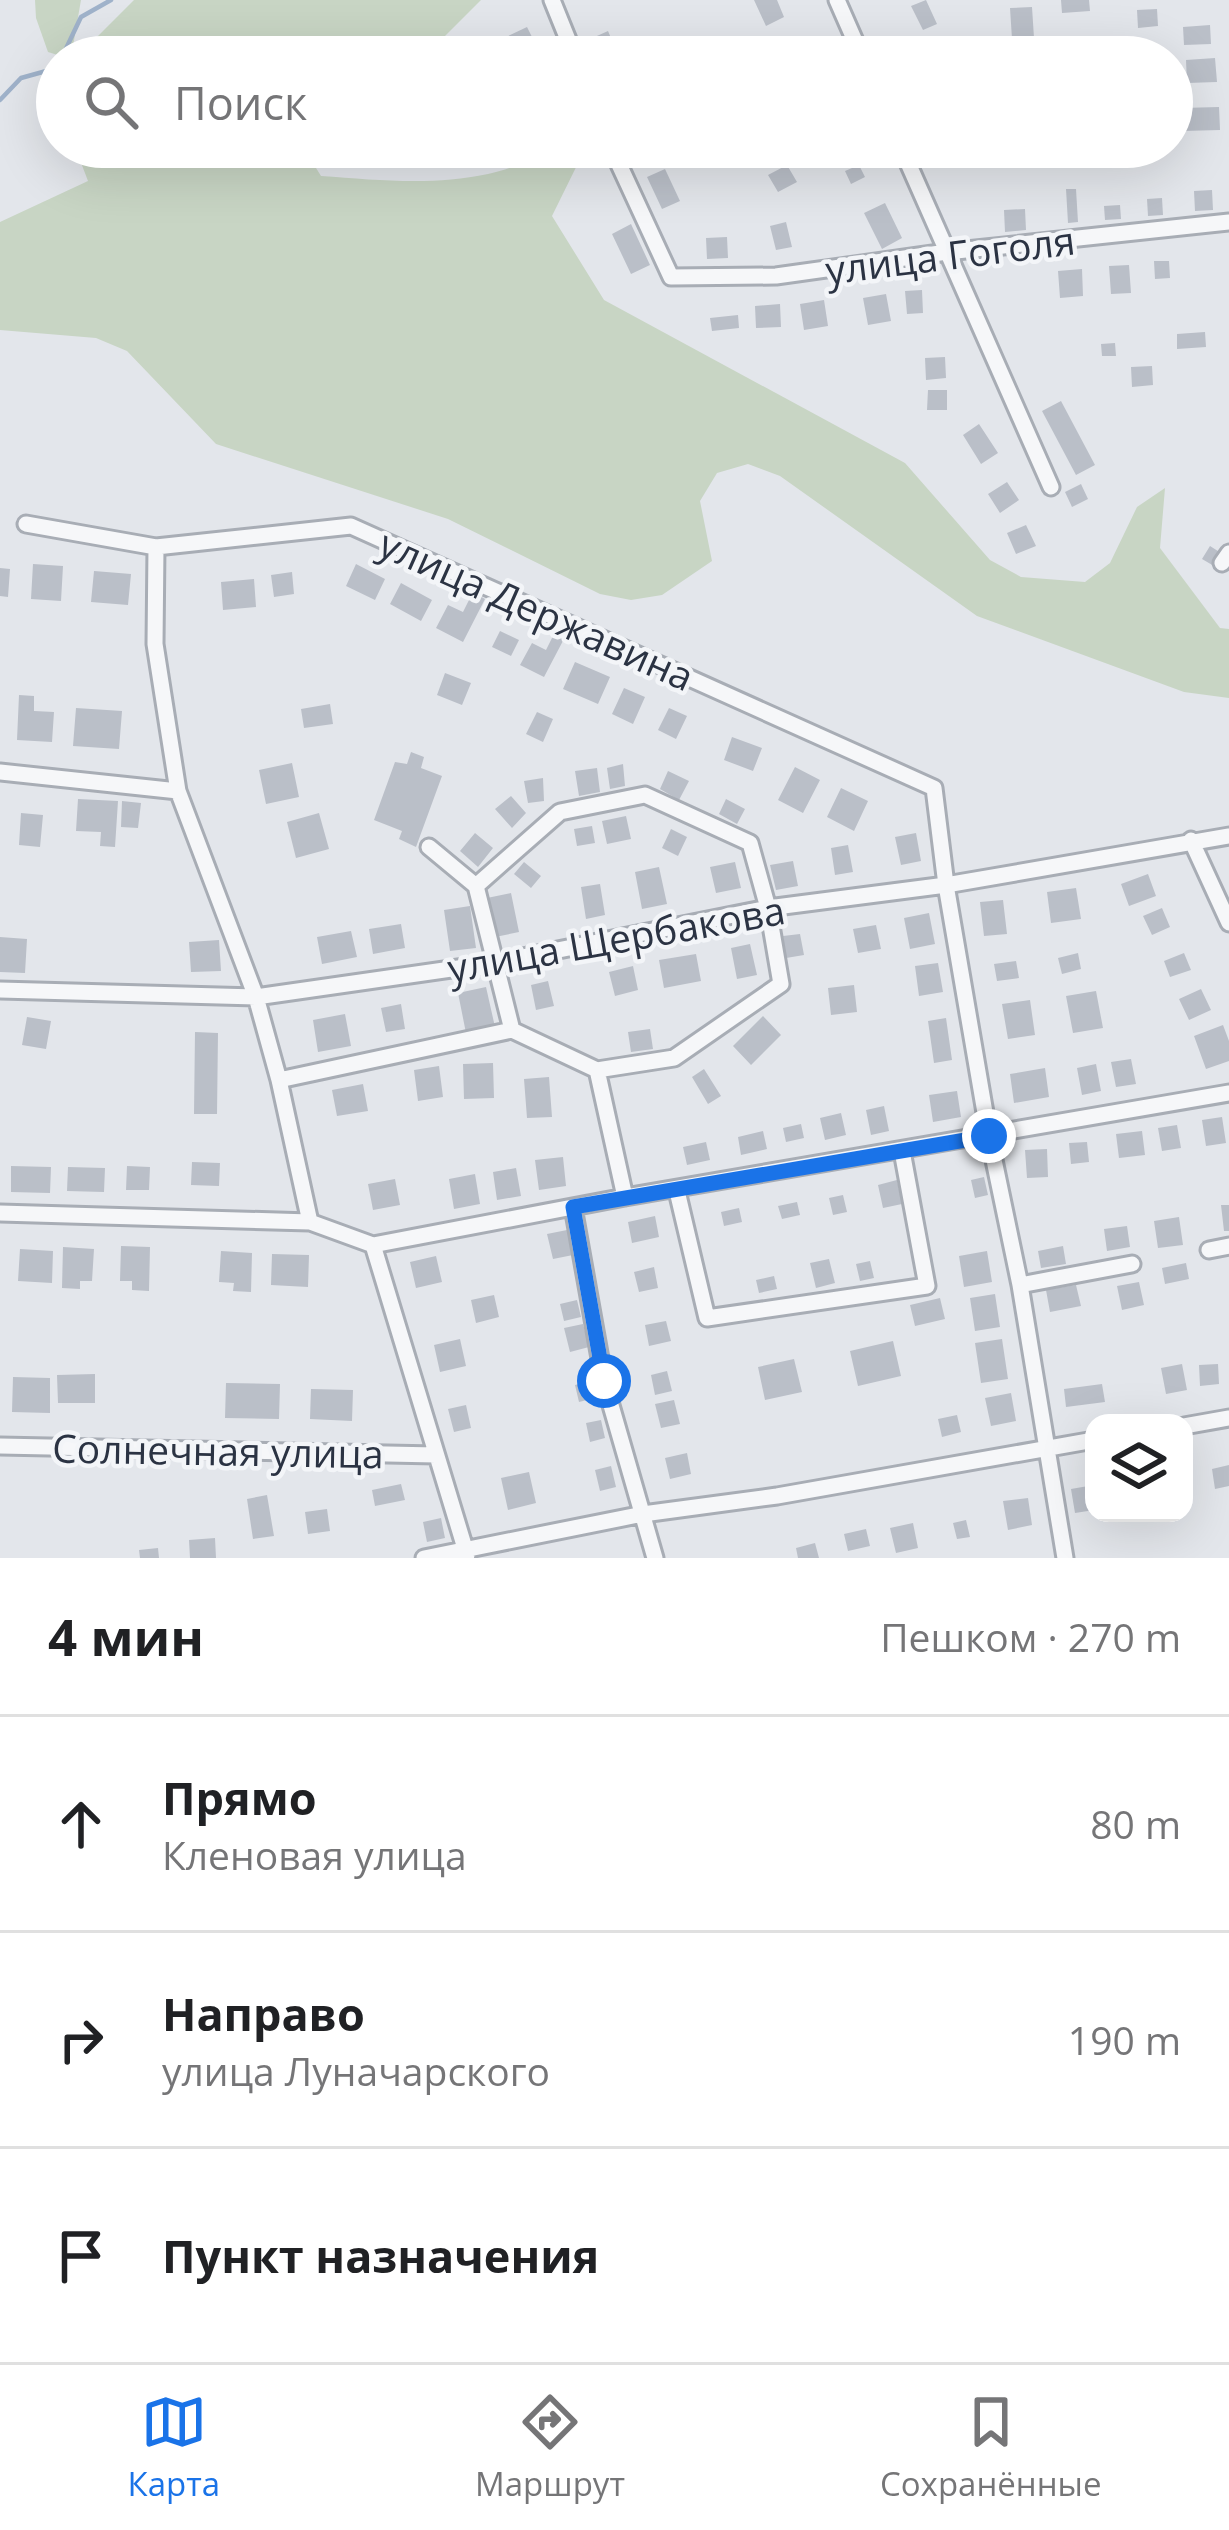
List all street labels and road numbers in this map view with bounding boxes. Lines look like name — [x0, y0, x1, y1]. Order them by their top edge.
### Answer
street label: улица Гоголя — [822, 212, 1078, 296]
street label: улица Державина — [371, 516, 703, 702]
street label: улица Щербакова — [443, 882, 789, 994]
street label: Солнечная улица — [52, 1421, 384, 1479]

